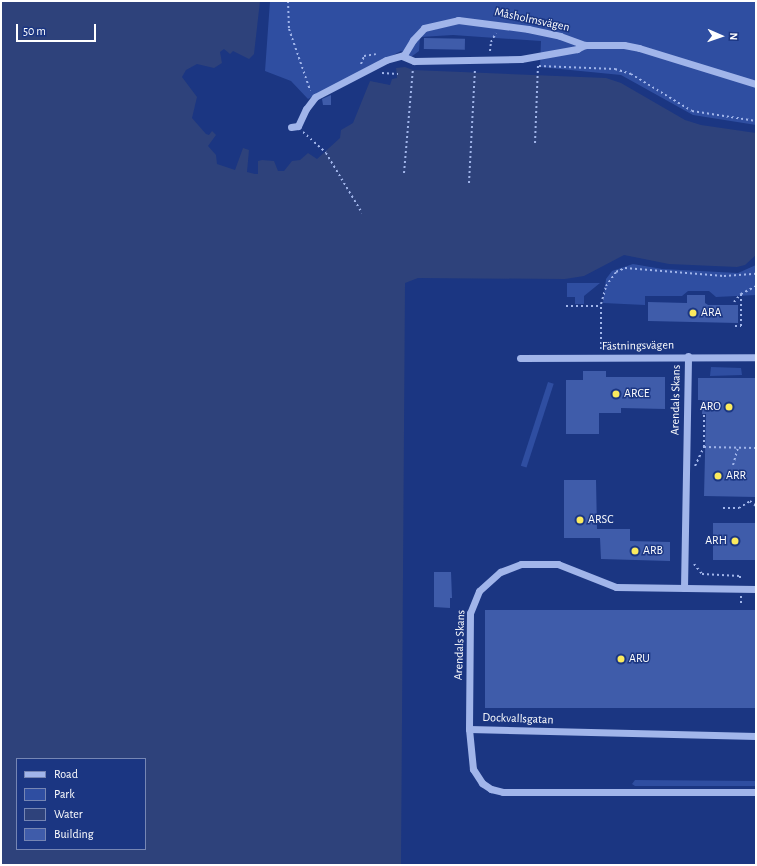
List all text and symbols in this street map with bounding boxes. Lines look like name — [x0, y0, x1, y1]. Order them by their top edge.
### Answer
street label: Måsholmsvägen — [493, 5, 571, 35]
scale bar — [18, 16, 98, 42]
north arrow — [701, 16, 741, 56]
text: 50 m — [23, 25, 46, 37]
text: N — [728, 32, 739, 40]
place label: ARA — [701, 306, 722, 320]
marker: ARA — [688, 308, 698, 318]
street label: Fästningsvägen — [602, 338, 674, 354]
street label: Arendals Skans — [668, 365, 684, 435]
place label: ARCE — [624, 387, 649, 401]
marker: ARCE — [611, 389, 621, 399]
place label: ARO — [700, 400, 721, 414]
marker: ARO — [724, 402, 734, 412]
place label: ARR — [726, 469, 746, 483]
marker: ARR — [713, 471, 723, 481]
place label: ARSC — [588, 513, 613, 527]
marker: ARSC — [575, 515, 585, 525]
place label: ARH — [705, 534, 727, 548]
marker: ARH — [730, 536, 740, 546]
place label: ARB — [643, 544, 663, 558]
marker: ARB — [630, 546, 640, 556]
street label: Arendals Skans — [452, 610, 468, 680]
place label: ARU — [629, 652, 650, 666]
marker: ARU — [616, 654, 626, 664]
street label: Dockvallsgatan — [482, 711, 554, 727]
legend — [16, 758, 146, 850]
text: Road — [54, 768, 78, 780]
text: Park — [54, 788, 75, 800]
text: Water — [54, 808, 83, 820]
text: Building — [54, 828, 94, 840]

